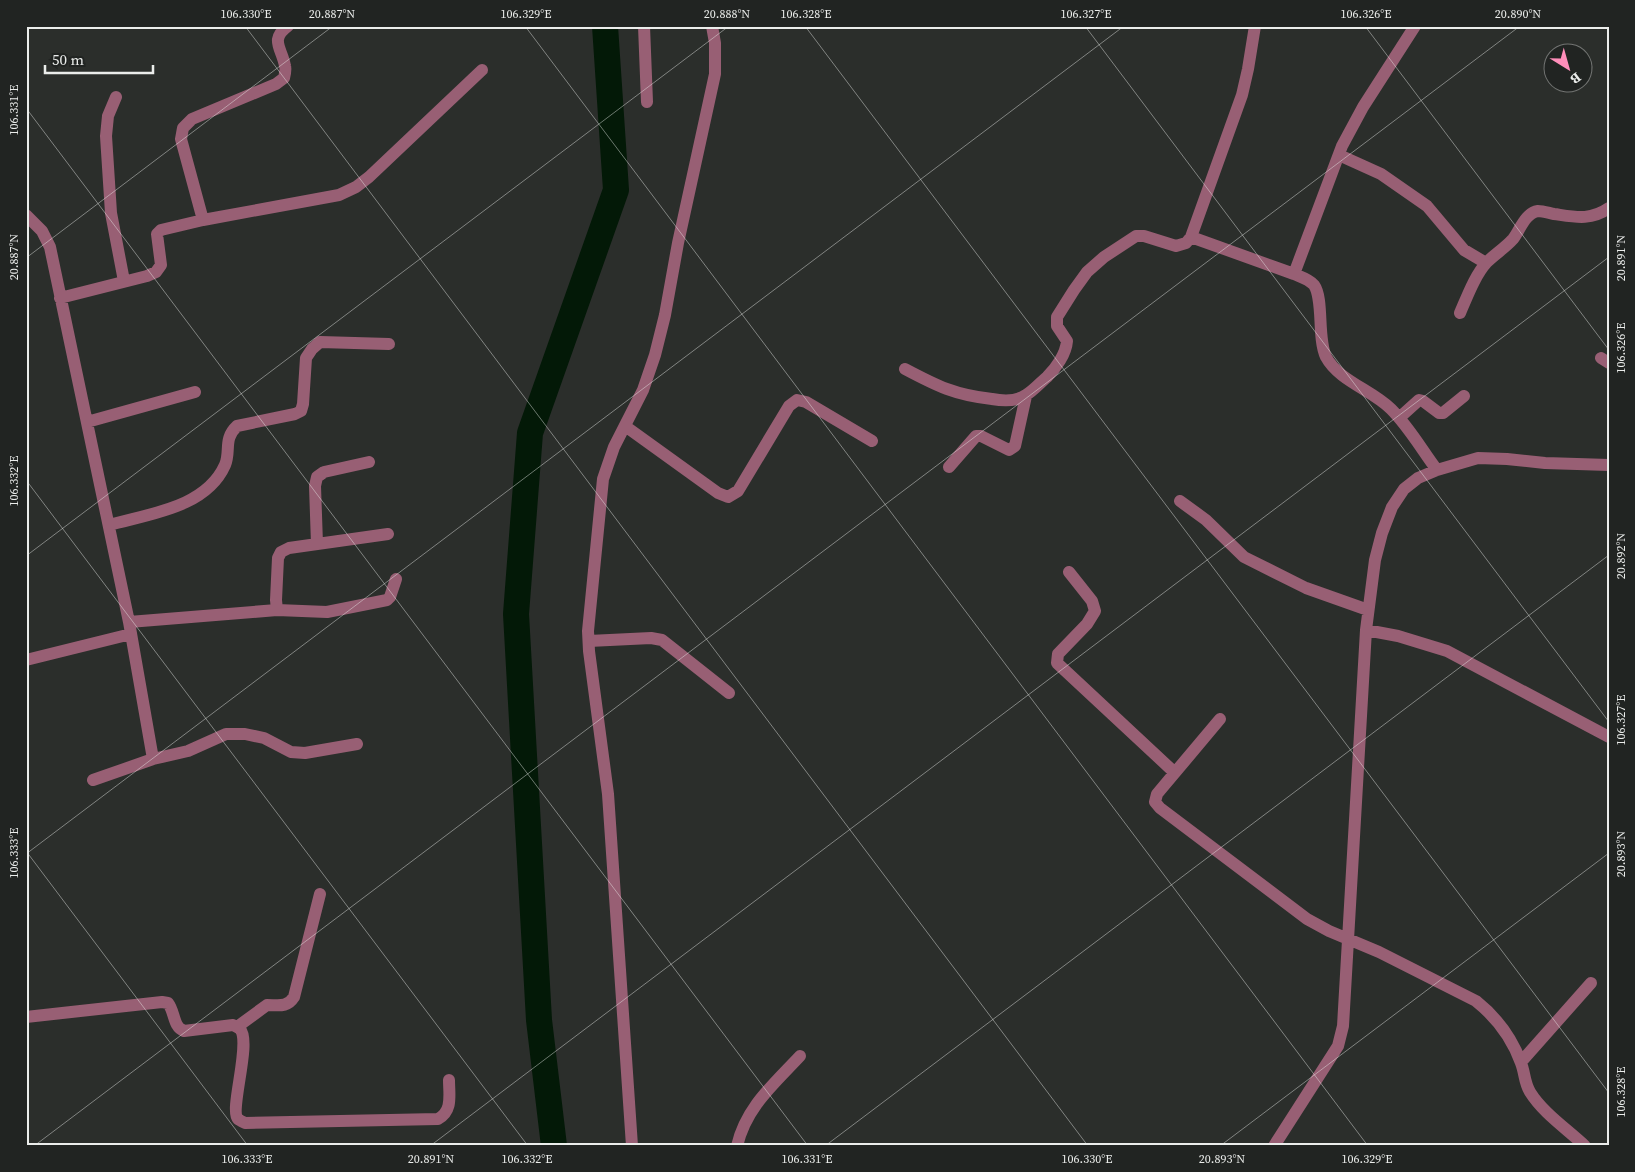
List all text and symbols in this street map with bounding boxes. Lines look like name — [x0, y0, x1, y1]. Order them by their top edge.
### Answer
text: 106.330°E — [221, 6, 271, 22]
text: 20.887°N — [309, 6, 355, 22]
text: 106.329°E — [501, 6, 551, 22]
text: 20.888°N — [704, 6, 750, 22]
text: 106.328°E — [781, 6, 831, 22]
text: 106.327°E — [1061, 6, 1111, 22]
text: 106.326°E — [1341, 6, 1391, 22]
text: 20.890°N — [1495, 6, 1541, 22]
scale bar — [45, 42, 152, 74]
north arrow — [1542, 42, 1592, 92]
text: 50 m — [52, 49, 84, 70]
text: B — [1566, 68, 1585, 89]
text: 106.331°E — [6, 85, 22, 135]
text: 20.887°N — [6, 234, 22, 280]
text: 20.891°N — [1613, 235, 1629, 281]
text: 106.326°E — [1613, 323, 1629, 373]
text: 106.332°E — [6, 456, 22, 506]
text: 20.892°N — [1613, 533, 1629, 579]
text: 106.327°E — [1613, 695, 1629, 745]
text: 106.333°E — [6, 828, 22, 878]
text: 20.893°N — [1613, 831, 1629, 877]
text: 106.328°E — [1613, 1067, 1629, 1117]
text: 106.333°E — [222, 1151, 272, 1167]
text: 20.891°N — [408, 1151, 454, 1167]
text: 106.332°E — [502, 1151, 552, 1167]
text: 106.331°E — [782, 1151, 832, 1167]
text: 106.330°E — [1062, 1151, 1112, 1167]
text: 20.893°N — [1199, 1151, 1245, 1167]
text: 106.329°E — [1342, 1151, 1392, 1167]

